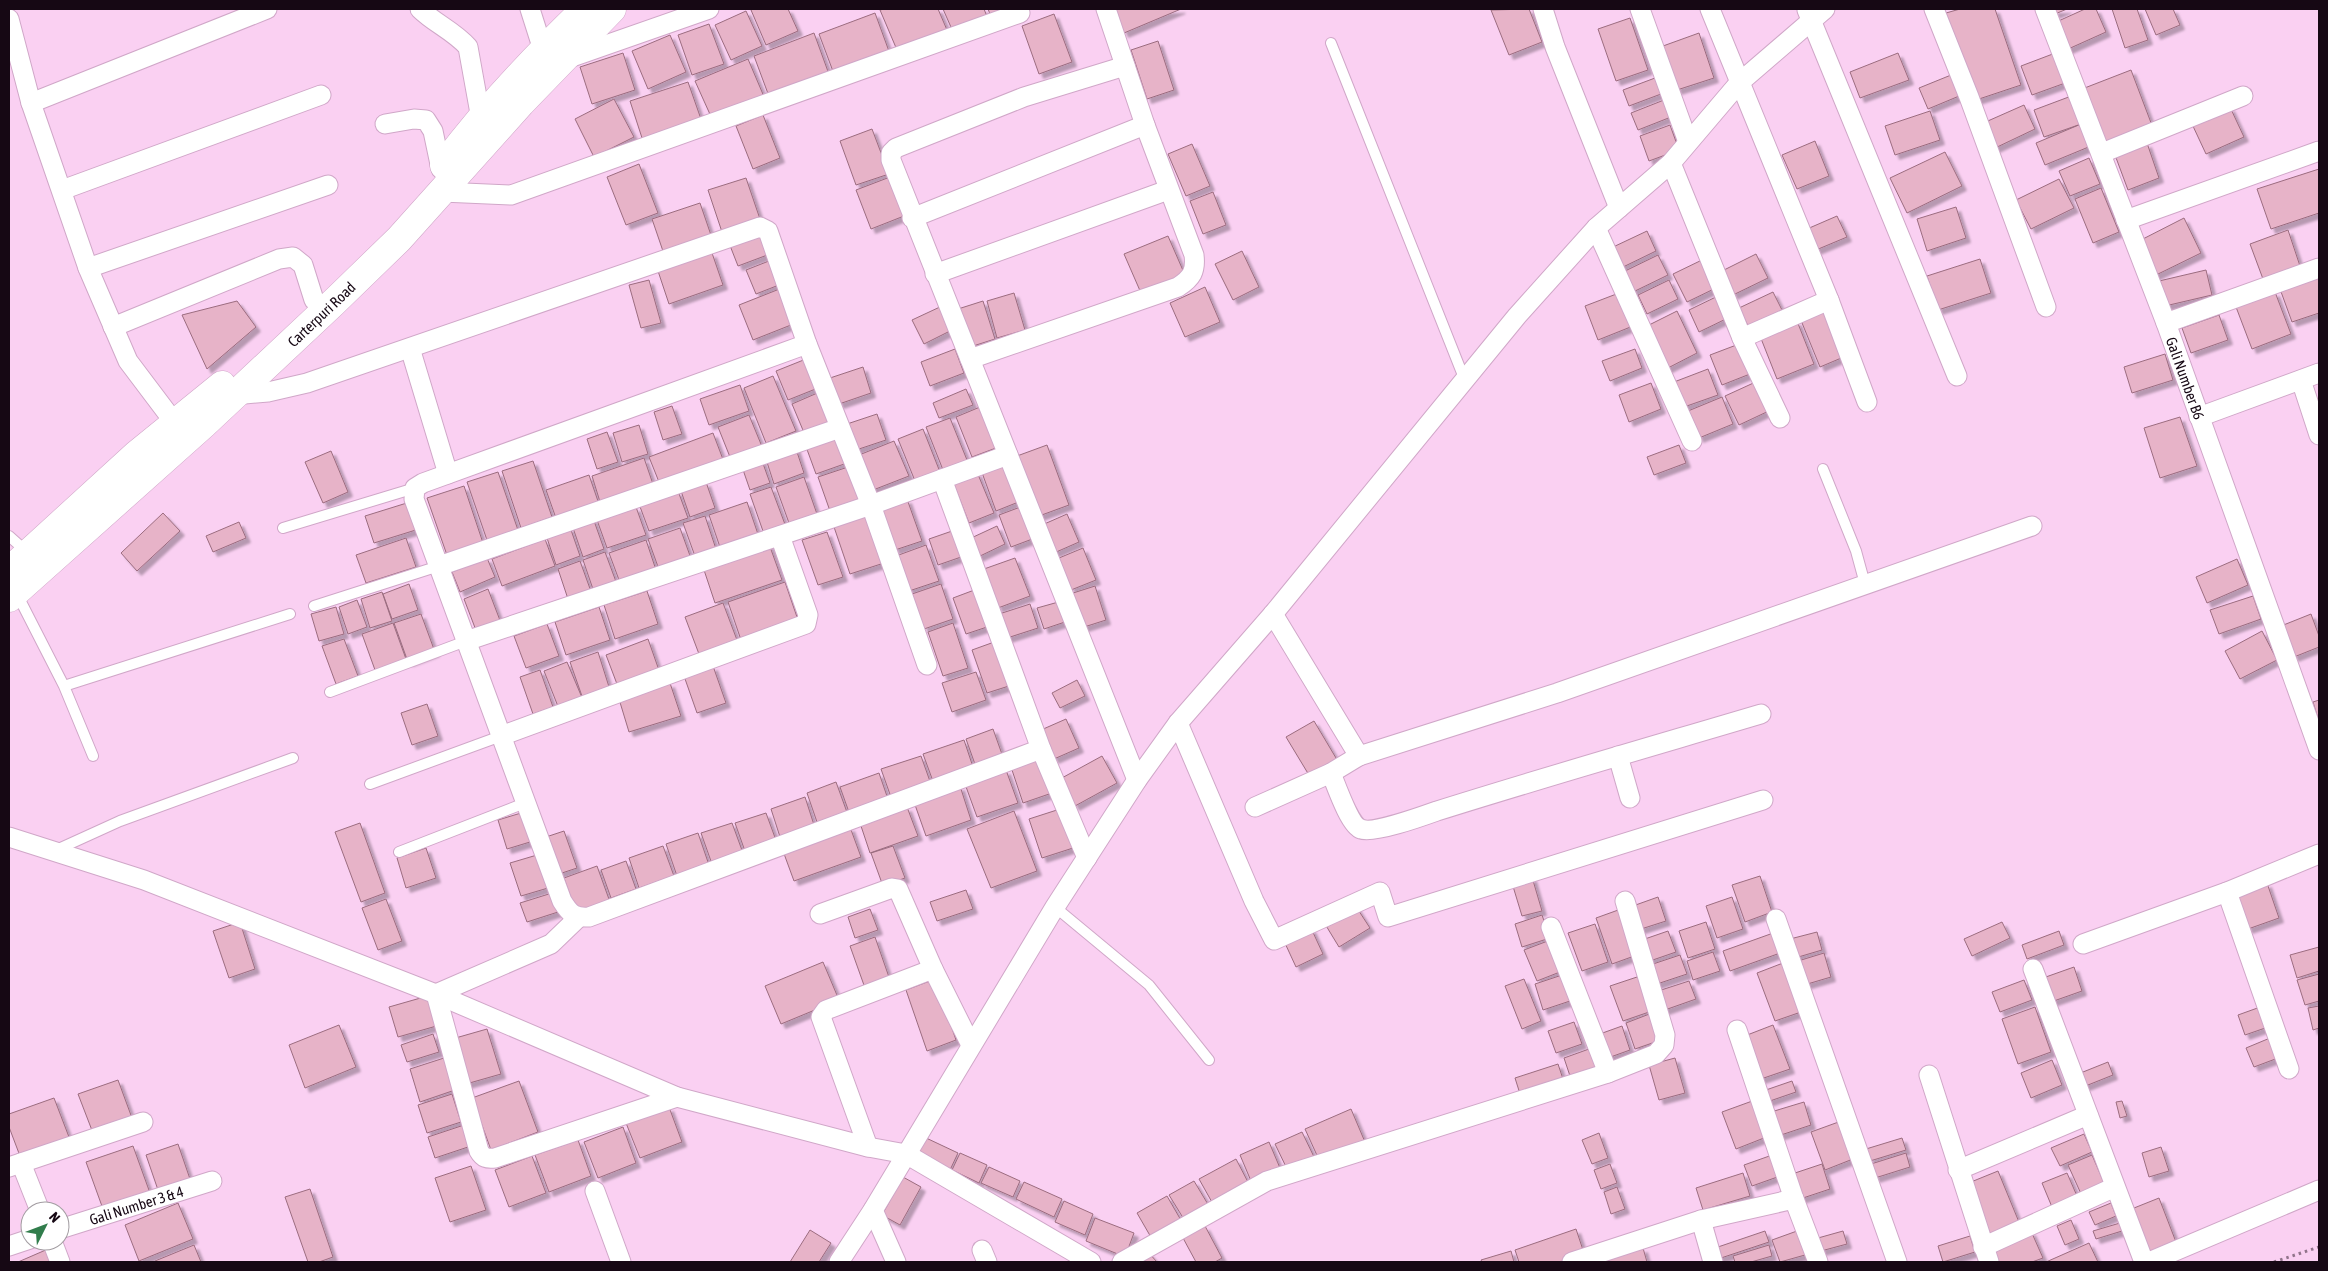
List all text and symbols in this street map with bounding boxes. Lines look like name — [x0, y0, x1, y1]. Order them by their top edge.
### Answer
street label: Carterpuri Road — [284, 278, 358, 350]
street label: Gali Number B6 — [2163, 335, 2208, 421]
street label: Gali Number 3 & 4 — [87, 1182, 186, 1228]
north arrow — [20, 1201, 70, 1251]
text: N — [46, 1209, 63, 1226]

